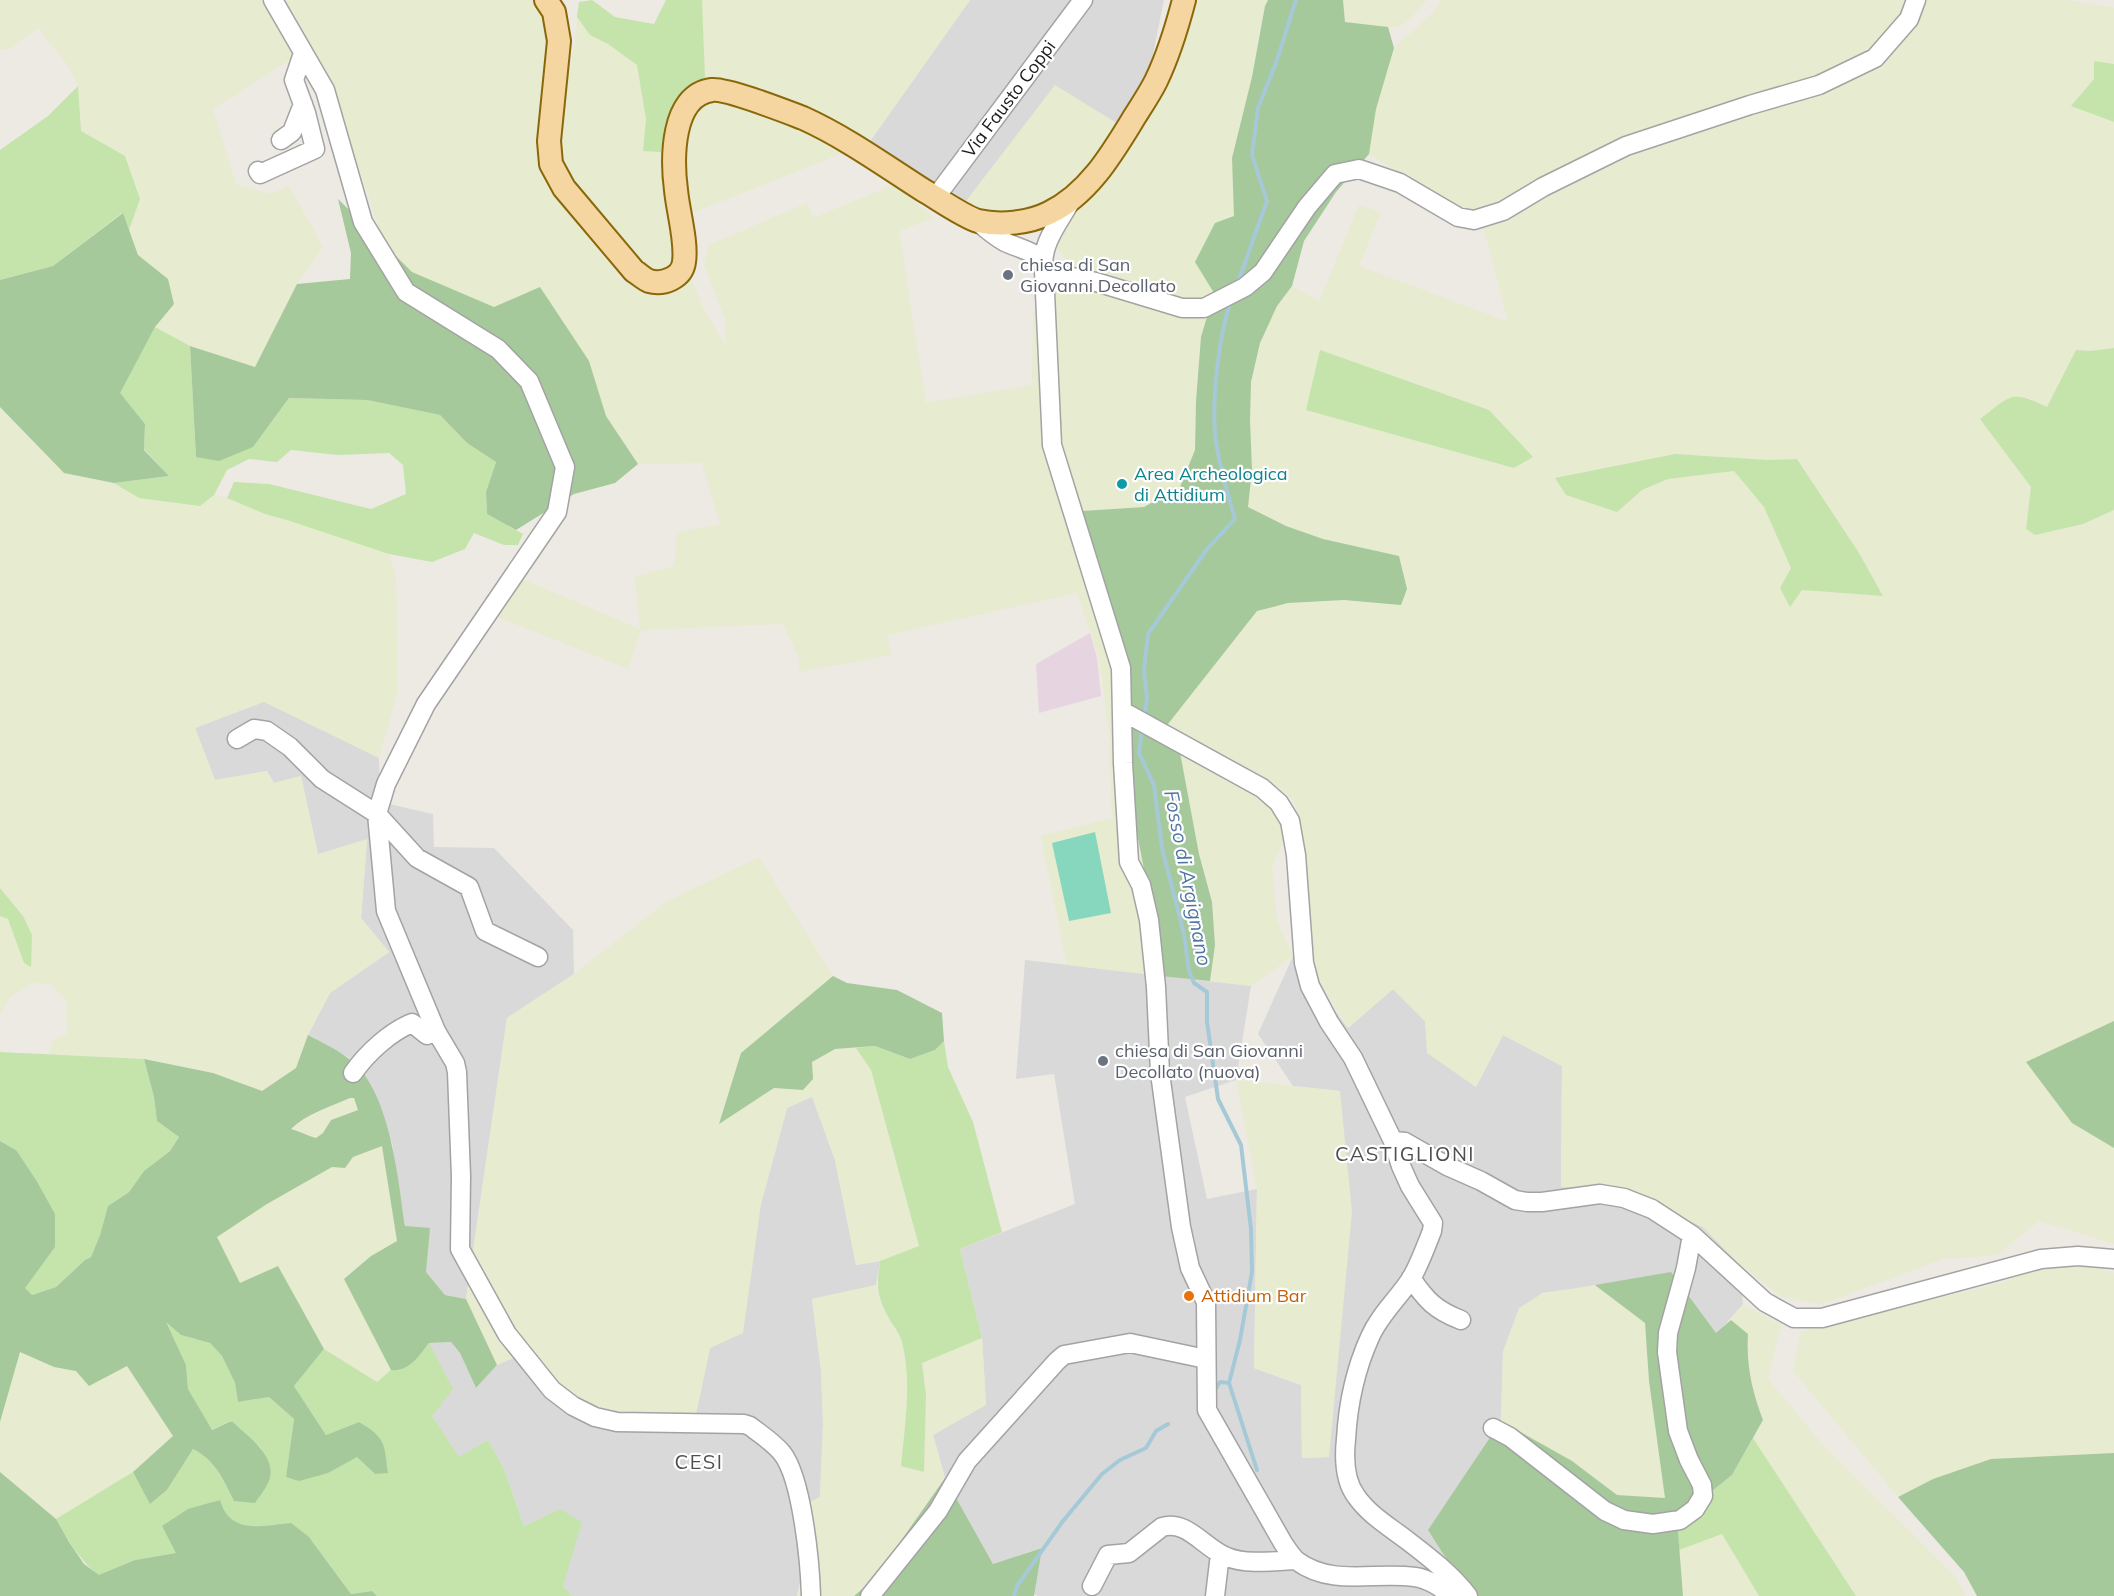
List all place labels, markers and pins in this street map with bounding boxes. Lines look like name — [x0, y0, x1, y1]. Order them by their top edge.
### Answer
place label: chiesa di San Giovanni Decollato — [1020, 253, 1176, 297]
marker: chiesa di San Giovanni Decollato — [1001, 268, 1015, 282]
place label: Area Archeologica di Attidium — [1134, 462, 1287, 506]
marker: Area Archeologica di Attidium — [1115, 477, 1129, 491]
place label: chiesa di San Giovanni Decollato (nuova) — [1115, 1039, 1303, 1083]
marker: chiesa di San Giovanni Decollato (nuova) — [1096, 1054, 1110, 1068]
place label: Attidium Bar — [1201, 1284, 1307, 1307]
marker: Attidium Bar — [1182, 1289, 1196, 1303]

